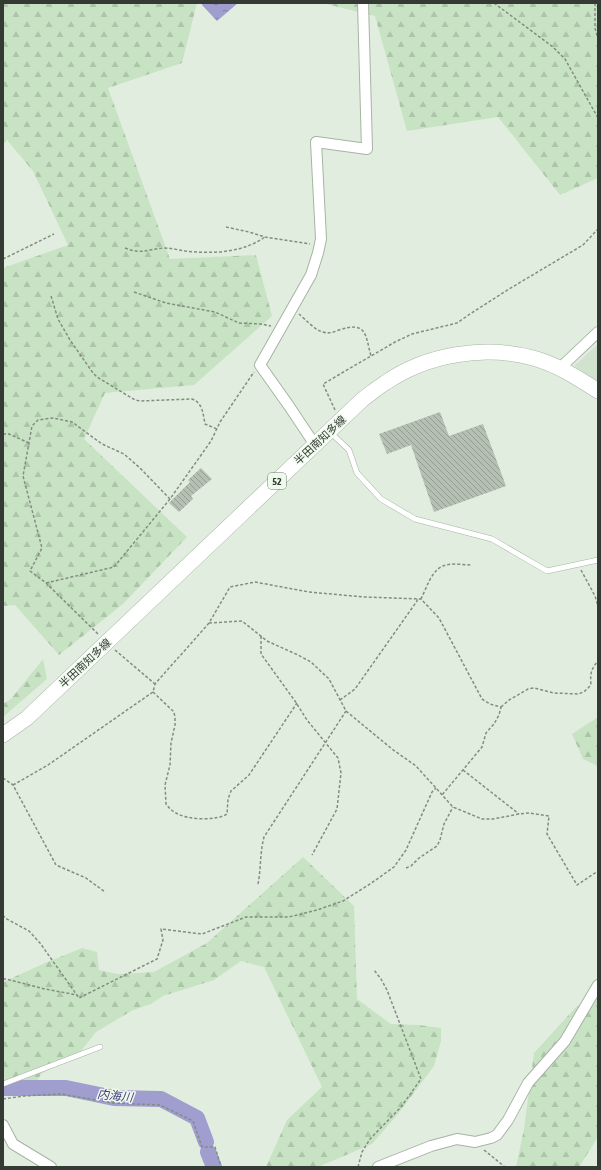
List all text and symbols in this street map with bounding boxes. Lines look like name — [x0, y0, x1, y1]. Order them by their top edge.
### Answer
street label: 半田南知多線 — [292, 413, 348, 467]
road number: 52 — [268, 473, 286, 489]
street label: 半田南知多線 — [57, 636, 113, 690]
water label: 内海川 — [96, 1087, 136, 1105]

